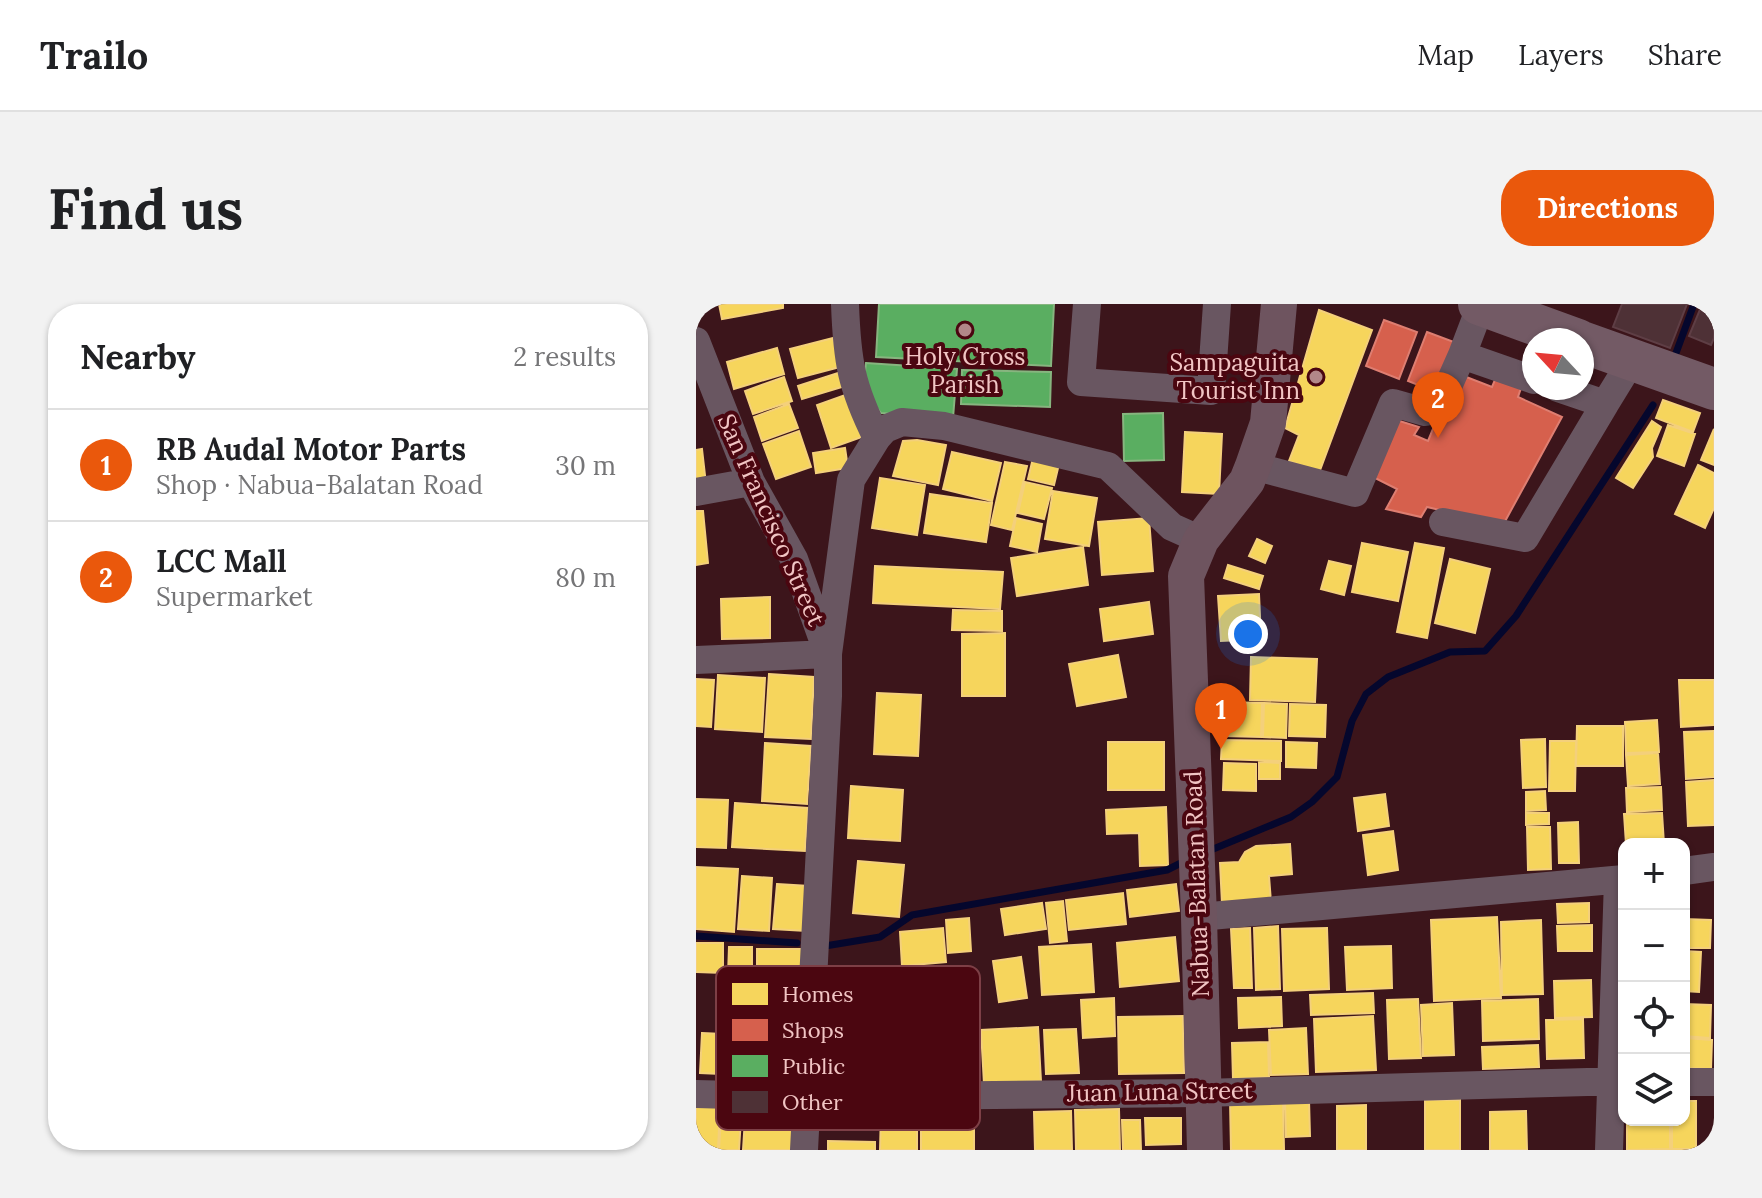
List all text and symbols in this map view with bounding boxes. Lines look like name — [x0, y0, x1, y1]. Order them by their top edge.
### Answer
text: Trailo — [40, 31, 148, 79]
text: Map — [1417, 37, 1474, 73]
text: Layers — [1518, 37, 1604, 73]
text: Share — [1648, 37, 1722, 73]
button: Directions — [1501, 170, 1714, 246]
text: Find us — [48, 173, 243, 244]
marker: Holy Cross Parish — [956, 321, 974, 339]
north arrow — [1522, 328, 1594, 400]
text: Nearby — [80, 335, 196, 378]
text: 2 results — [513, 340, 616, 373]
place label: Holy Cross Parish — [905, 341, 1025, 400]
place label: Sampaguita Tourist Inn — [1169, 347, 1300, 406]
marker: Sampaguita Tourist Inn — [1307, 368, 1325, 386]
pin: 2 — [1412, 372, 1464, 438]
street label: San Francisco Street — [711, 409, 832, 631]
text: RB Audal Motor Parts — [156, 430, 466, 468]
text: 1 — [101, 449, 111, 482]
text: 30 m — [555, 449, 616, 482]
text: Shop · Nabua-Balatan Road — [156, 468, 483, 501]
text: LCC Mall — [156, 542, 287, 580]
text: 2 — [99, 561, 113, 594]
text: 80 m — [555, 561, 616, 594]
text: Supermarket — [156, 580, 313, 613]
your location — [1228, 614, 1268, 654]
pin: 1 — [1195, 683, 1247, 749]
street label: Nabua-Balatan Road — [1177, 770, 1216, 998]
map controls — [1618, 838, 1690, 1126]
button: + — [1618, 838, 1690, 910]
button: − — [1618, 910, 1690, 982]
legend — [716, 966, 980, 1130]
text: Homes — [782, 980, 853, 1008]
button: locate — [1618, 982, 1690, 1054]
text: Shops — [782, 1016, 844, 1044]
text: Public — [782, 1052, 845, 1080]
button: layers — [1618, 1054, 1690, 1126]
street label: Juan Luna Street — [1066, 1074, 1254, 1109]
text: Other — [782, 1088, 843, 1116]

